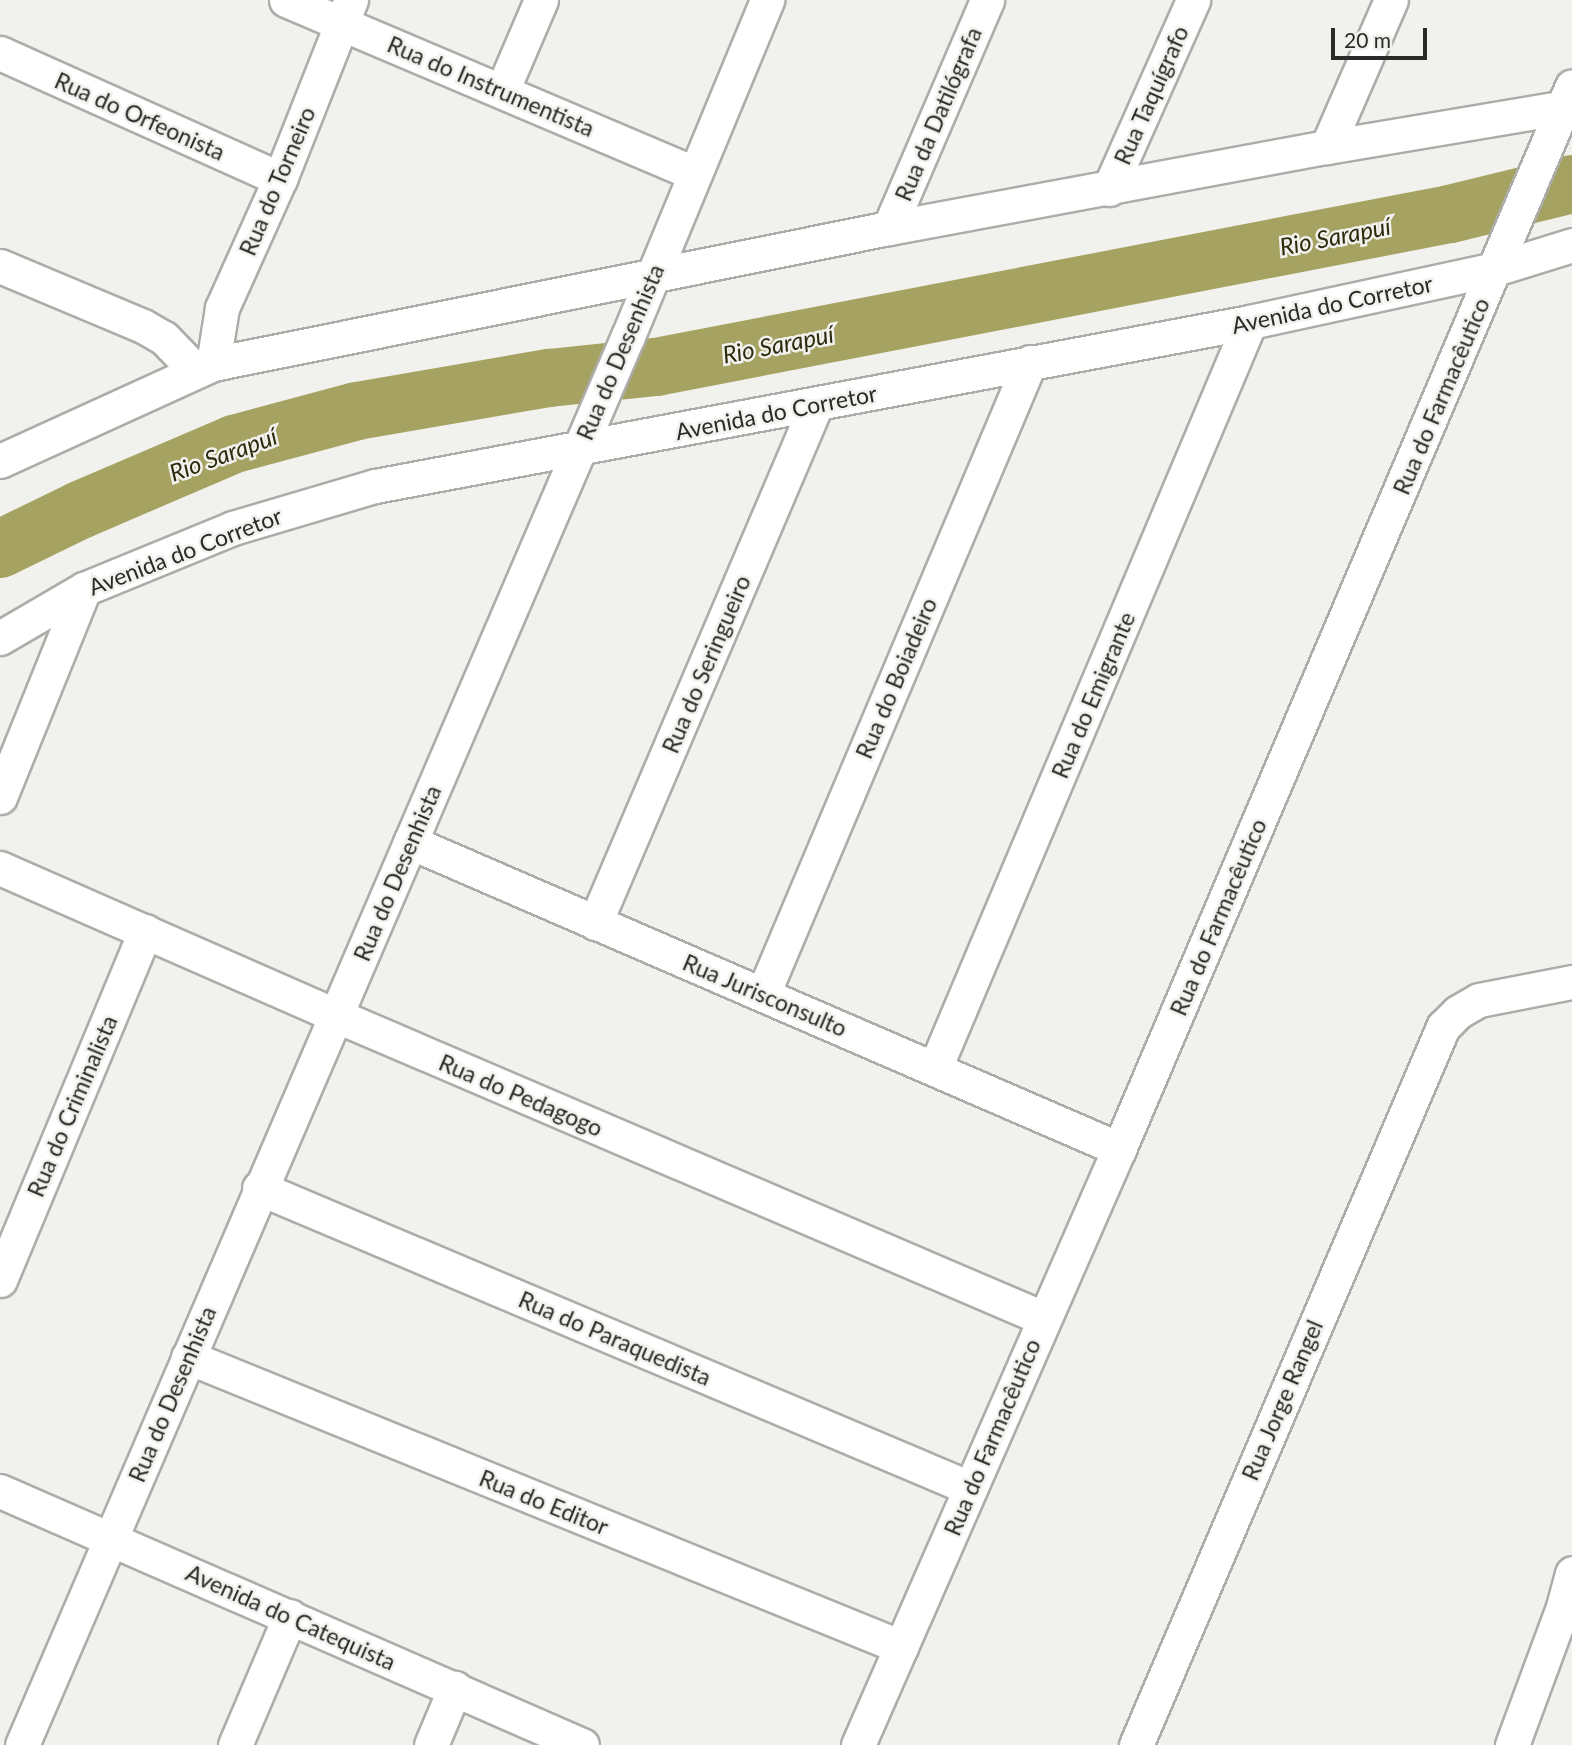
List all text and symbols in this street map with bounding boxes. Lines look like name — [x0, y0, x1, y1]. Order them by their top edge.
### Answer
scale bar — [1334, 14, 1430, 58]
street label: Rua Taquígrafo — [1108, 21, 1194, 169]
street label: Rua da Datilógrafa — [889, 23, 987, 205]
text: 20 m — [1344, 27, 1391, 52]
street label: Rua do Instrumentista — [383, 30, 599, 142]
street label: Rua do Orfeonista — [51, 66, 229, 166]
street label: Rua do Torneiro — [233, 102, 321, 260]
water label: Rio Sarapuí — [1277, 211, 1393, 261]
street label: Rua do Desenhista — [571, 260, 669, 444]
street label: Avenida do Corretor — [1229, 269, 1435, 339]
street label: Rua do Farmacêutico — [1387, 293, 1495, 499]
water label: Rio Sarapuí — [720, 319, 836, 369]
street label: Avenida do Corretor — [673, 379, 879, 445]
water label: Rio Sarapuí — [165, 421, 281, 487]
street label: Avenida do Corretor — [84, 501, 286, 601]
street label: Rua do Seringueiro — [656, 571, 756, 757]
street label: Rua do Boiadeiro — [850, 593, 942, 763]
street label: Rua do Emigrante — [1046, 608, 1140, 782]
street label: Rua do Desenhista — [348, 781, 446, 965]
street label: Rua do Farmacêutico — [1164, 814, 1272, 1020]
street label: Rua Jurisconsulto — [678, 948, 852, 1042]
street label: Rua do Criminalista — [21, 1011, 123, 1201]
street label: Rua do Pedagogo — [435, 1048, 607, 1142]
street label: Rua do Paraquedista — [515, 1285, 715, 1391]
street label: Rua do Desenhista — [123, 1302, 221, 1486]
street label: Rua Jorge Rangel — [1236, 1315, 1328, 1485]
street label: Rua do Farmacêutico — [938, 1334, 1046, 1540]
street label: Rua do Editor — [475, 1464, 613, 1540]
street label: Avenida do Catequista — [182, 1558, 400, 1676]

